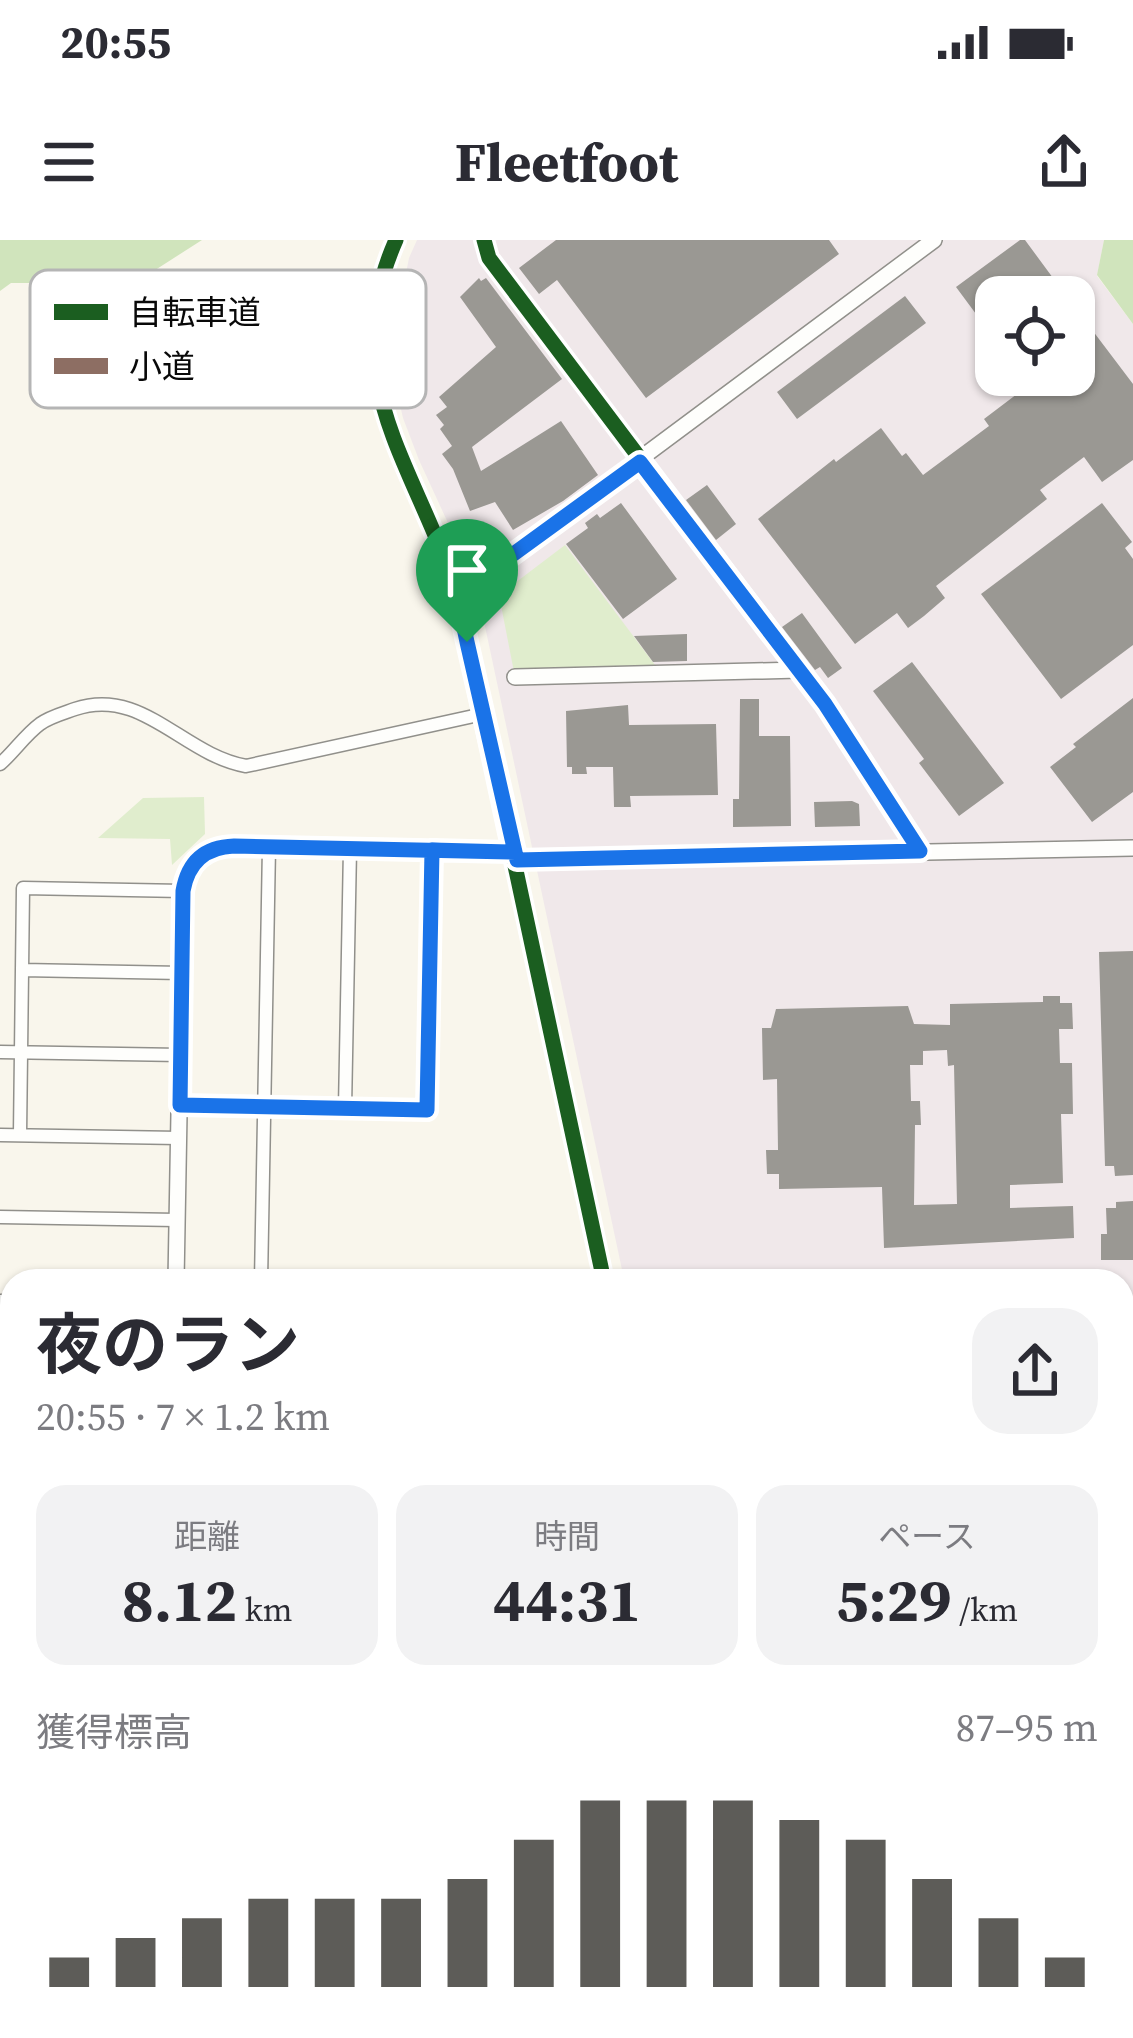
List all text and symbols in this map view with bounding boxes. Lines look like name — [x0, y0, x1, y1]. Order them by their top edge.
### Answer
text: 20:55 — [60, 11, 171, 73]
text: Fleetfoot — [455, 125, 678, 199]
icon: menu — [36, 129, 102, 195]
icon: share — [1031, 129, 1097, 195]
legend — [30, 270, 426, 408]
map controls — [975, 276, 1095, 396]
button: locate — [975, 276, 1095, 396]
text: 自転車道 — [129, 290, 261, 335]
text: 小道 — [129, 344, 195, 389]
pin — [416, 519, 518, 642]
icon: arrive — [434, 537, 500, 603]
text: 夜のラン — [36, 1300, 300, 1390]
button: share — [972, 1308, 1098, 1434]
text: 20:55 · 7 × 1.2 km — [36, 1390, 330, 1443]
text: 距離 — [174, 1514, 240, 1559]
text: 時間 — [534, 1514, 600, 1559]
text: ペース — [878, 1514, 976, 1559]
text: 8.12 — [121, 1559, 237, 1641]
text: 44:31 — [493, 1559, 641, 1641]
text: 5:29 — [836, 1559, 952, 1641]
text: km — [237, 1587, 293, 1632]
text: /km — [952, 1587, 1018, 1632]
text: 87–95 m — [956, 1701, 1098, 1754]
text: 獲得標高 — [36, 1706, 192, 1759]

